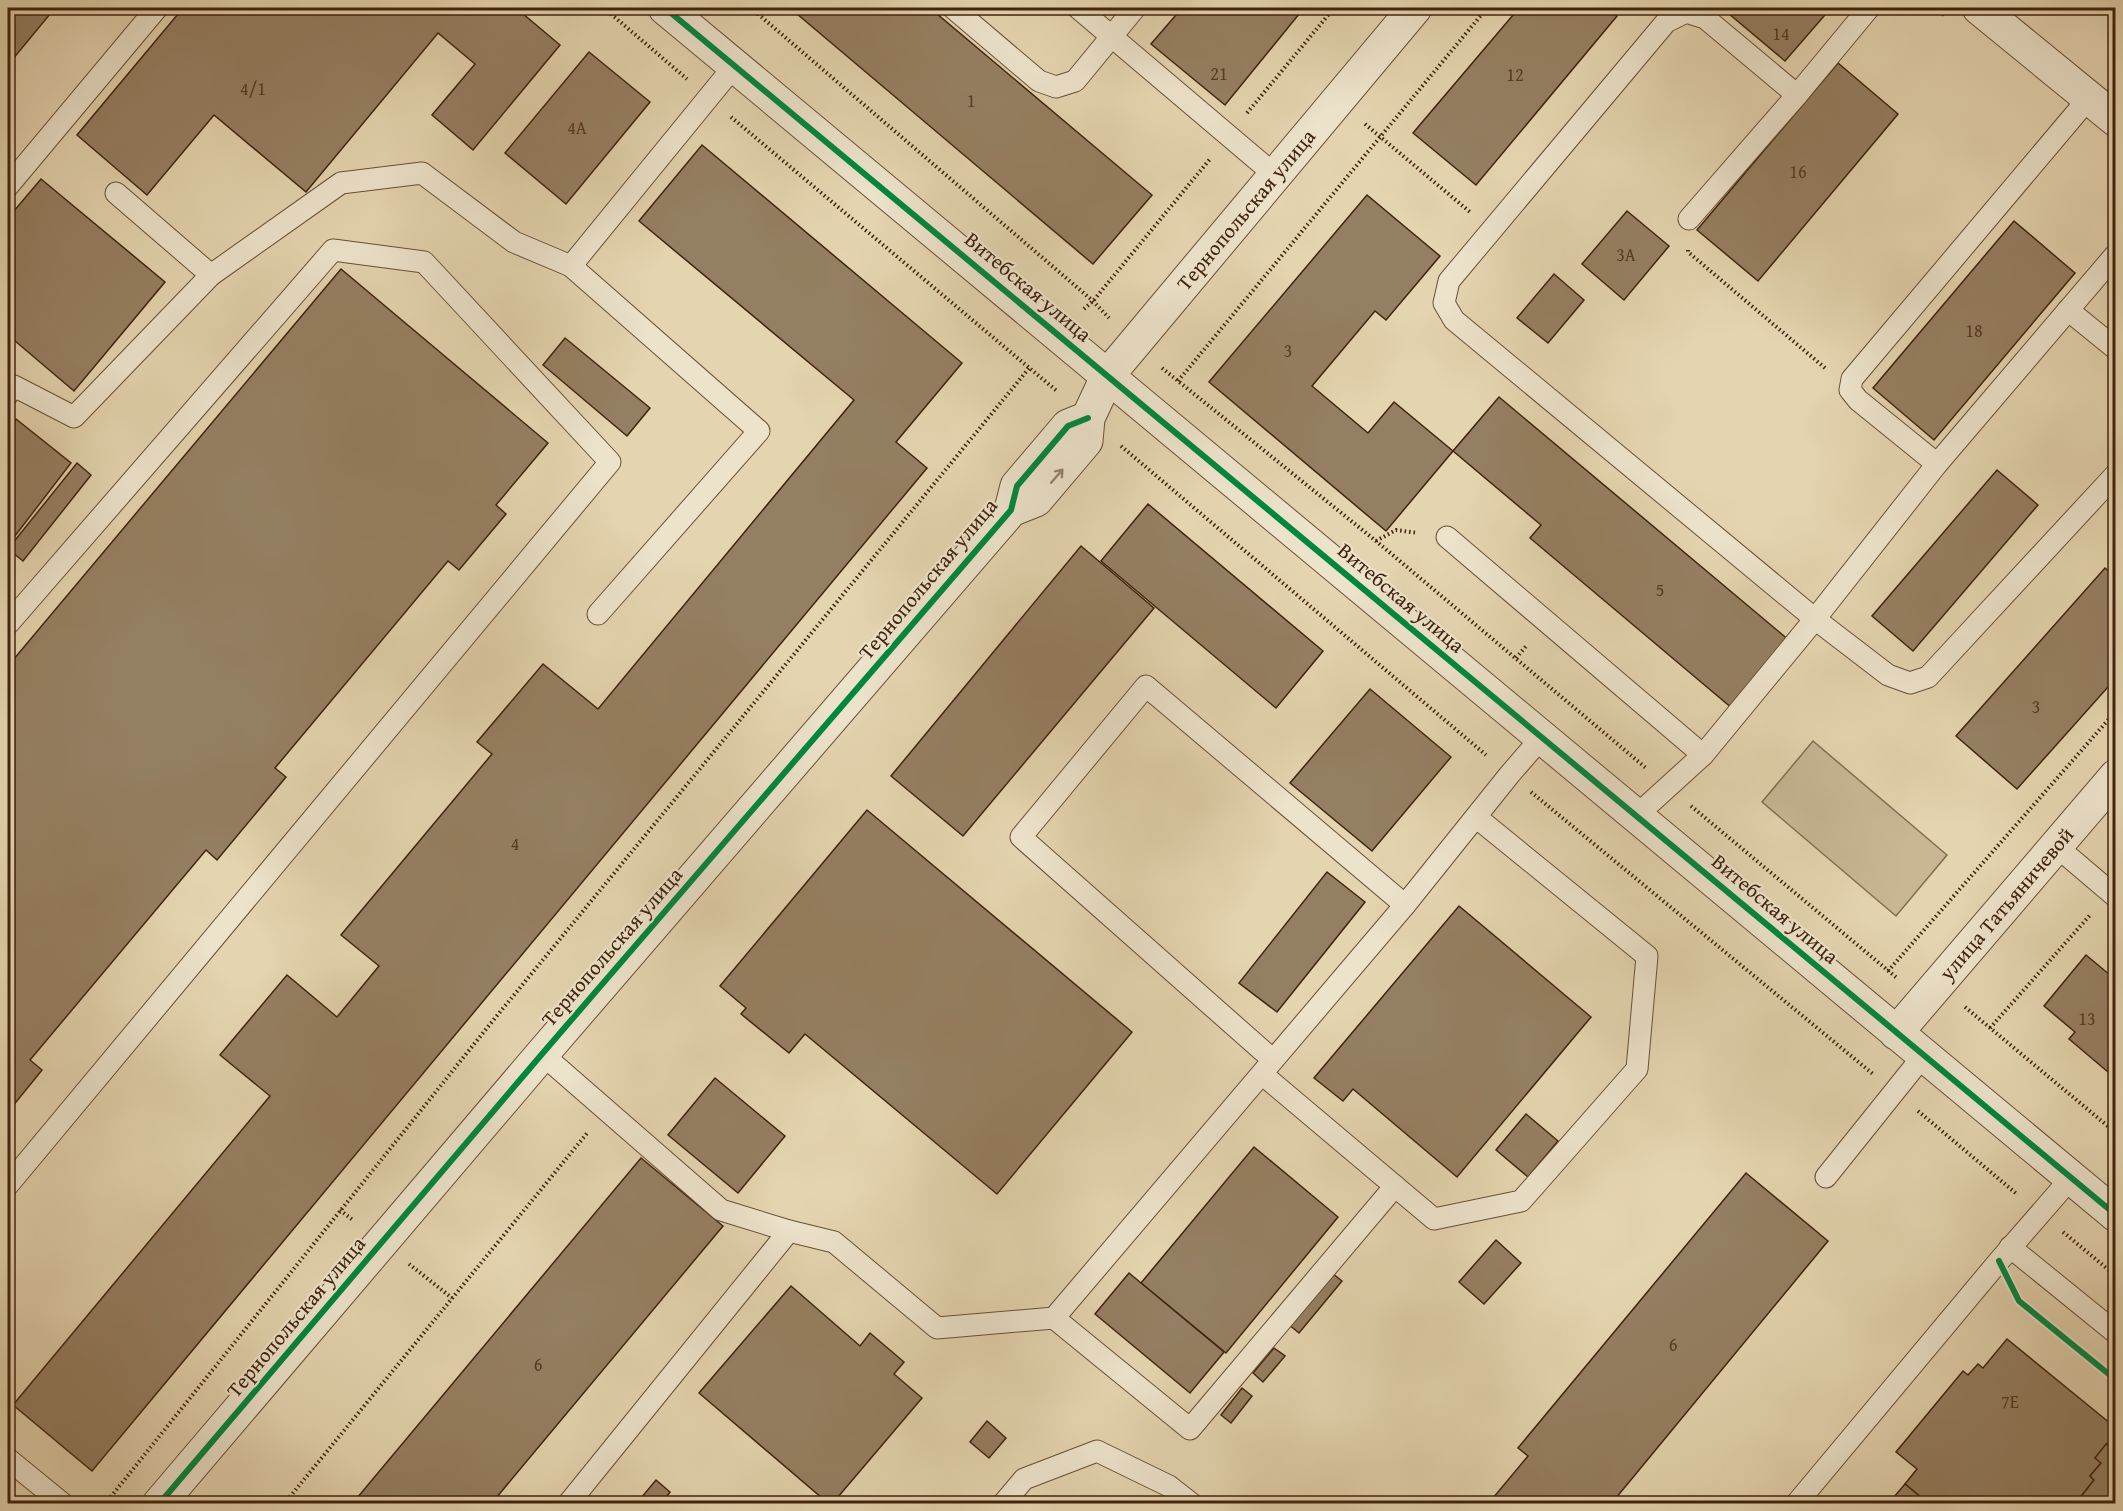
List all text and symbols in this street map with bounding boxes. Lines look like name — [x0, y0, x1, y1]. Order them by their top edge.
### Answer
house number: 14 — [1772, 20, 1790, 47]
house number: 21 — [1210, 60, 1228, 87]
house number: 12 — [1506, 61, 1524, 88]
house number: 4/1 — [240, 75, 266, 102]
house number: 1 — [967, 87, 975, 114]
house number: 4А — [567, 114, 587, 141]
street label: Тернопольская улица — [1169, 122, 1322, 297]
house number: 16 — [1789, 158, 1807, 185]
street label: Витебская улица — [958, 224, 1099, 349]
house number: 3А — [1616, 241, 1636, 268]
house number: 18 — [1965, 317, 1983, 344]
house number: 3 — [1284, 337, 1292, 364]
one-way arrow — [1050, 469, 1064, 484]
street label: Тернопольская улица — [851, 491, 1004, 666]
street label: Витебская улица — [1331, 535, 1472, 660]
house number: 5 — [1656, 576, 1664, 603]
house number: 3 — [2032, 693, 2040, 720]
street label: улица Татьяничевой — [1931, 820, 2081, 988]
house number: 4 — [511, 830, 519, 857]
street label: Витебская улица — [1705, 846, 1846, 971]
street label: Тернопольская улица — [534, 860, 690, 1033]
house number: 13 — [2078, 1005, 2096, 1032]
street label: Тернопольская улица — [219, 1229, 372, 1404]
house number: 6 — [1669, 1331, 1677, 1358]
house number: 6 — [534, 1351, 542, 1378]
house number: 7Е — [2001, 1388, 2019, 1415]

